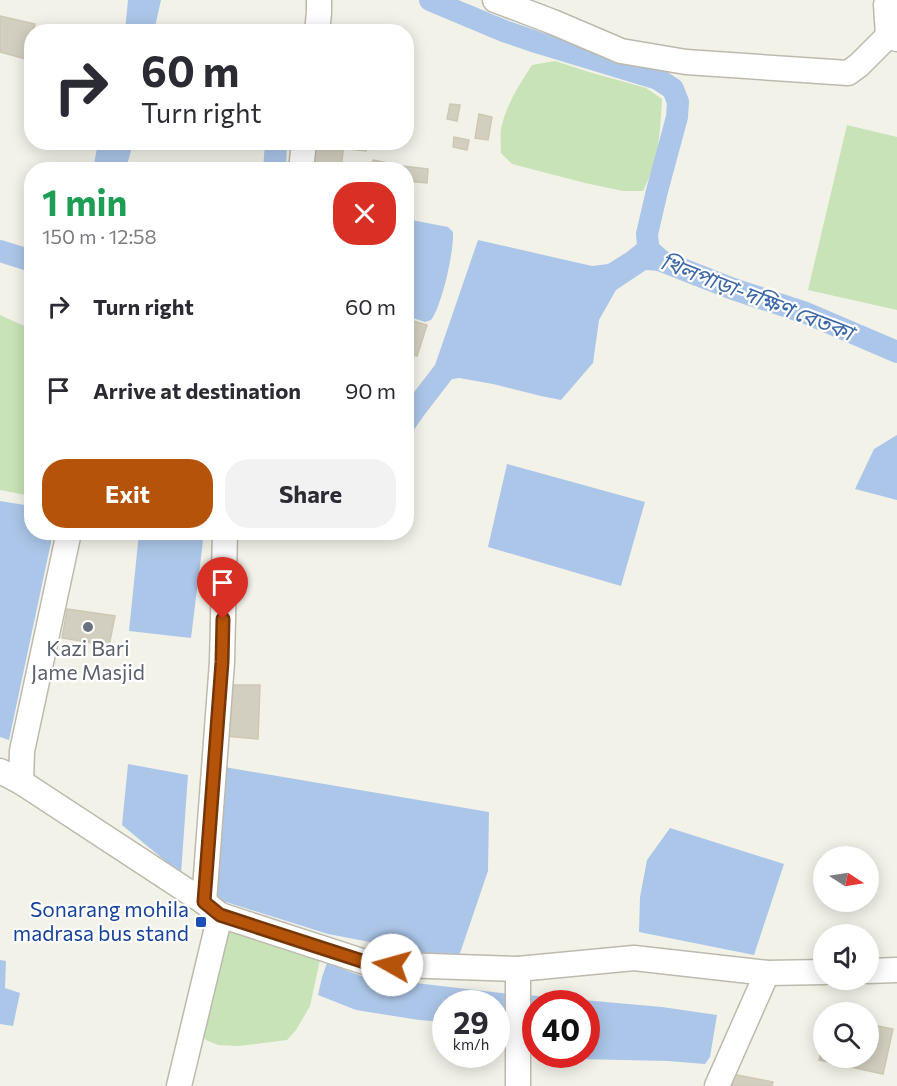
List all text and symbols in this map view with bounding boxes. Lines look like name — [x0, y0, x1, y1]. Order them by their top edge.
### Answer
text: 60 m — [141, 44, 240, 96]
icon: right — [42, 48, 120, 126]
text: Turn right — [141, 96, 261, 129]
text: 1 min — [42, 179, 127, 223]
button: close — [333, 182, 396, 245]
text: 150 m · 12:58 — [42, 224, 157, 248]
water label: খিলপাড়া-দক্ষিণ বেতকা — [657, 247, 861, 347]
icon: right — [42, 290, 75, 323]
text: Turn right — [93, 293, 194, 320]
text: 60 m — [345, 293, 396, 320]
icon: arrive — [42, 374, 75, 407]
text: Arrive at destination — [93, 377, 301, 404]
text: 90 m — [345, 377, 396, 404]
button: Exit — [42, 459, 213, 528]
button: Share — [225, 459, 396, 528]
pin — [197, 557, 248, 619]
icon: arrive — [206, 566, 239, 599]
marker: Kazi Bari Jame Masjid — [81, 620, 95, 634]
place label: Kazi Bari Jame Masjid — [31, 635, 145, 684]
north arrow — [813, 846, 879, 912]
map controls — [813, 846, 879, 1068]
place label: Sonarang mohila madrasa bus stand — [13, 896, 189, 945]
marker: Sonarang mohila madrasa bus stand — [194, 915, 208, 929]
button: sound — [813, 924, 879, 990]
position arrow — [360, 933, 424, 997]
speed limit sign: 40 — [522, 990, 600, 1068]
button: search — [813, 1002, 879, 1068]
text: 29 — [453, 1003, 489, 1040]
text: km/h — [453, 1035, 489, 1053]

